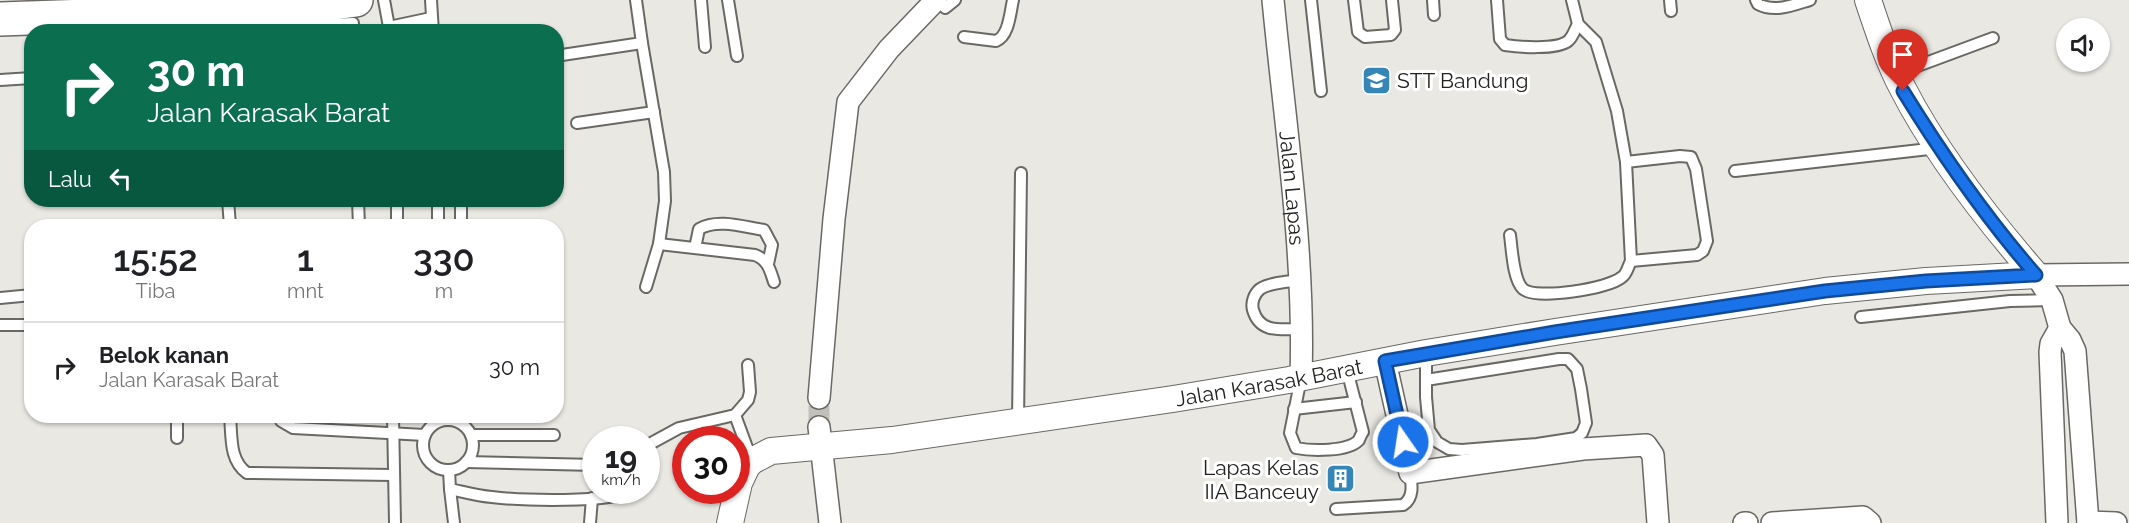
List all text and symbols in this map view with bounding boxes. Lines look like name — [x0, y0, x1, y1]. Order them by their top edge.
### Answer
map controls — [2056, 18, 2110, 72]
button: sound — [2056, 18, 2110, 72]
pin — [1877, 29, 1928, 91]
icon: arrive — [1886, 38, 1919, 71]
text: 30 m — [147, 47, 245, 96]
icon: right — [48, 48, 126, 126]
school or university icon: STT Bandung — [1360, 64, 1392, 96]
place label: STT Bandung — [1397, 68, 1529, 93]
text: Jalan Karasak Barat — [147, 97, 390, 128]
street label: Jalan Lapas — [1275, 130, 1310, 246]
icon: left — [104, 162, 137, 195]
text: Lalu — [48, 166, 92, 192]
text: 15:52 — [113, 237, 198, 279]
text: 1 — [297, 237, 314, 279]
text: 330 — [413, 237, 475, 279]
text: Tiba — [136, 279, 175, 303]
text: mnt — [287, 279, 324, 303]
text: m — [435, 279, 453, 303]
text: Belok kanan — [99, 342, 229, 368]
icon: right — [48, 351, 81, 384]
street label: Jalan Karasak Barat — [1174, 353, 1364, 411]
text: 30 m — [489, 354, 540, 380]
text: Jalan Karasak Barat — [99, 368, 279, 392]
position arrow — [1371, 410, 1435, 474]
speed limit sign: 30 — [672, 426, 750, 504]
text: 19 — [605, 440, 637, 475]
place label: Lapas Kelas IIA Banceuy — [1203, 455, 1319, 504]
building icon: Lapas Kelas IIA Banceuy — [1324, 463, 1356, 495]
text: km/h — [601, 471, 641, 489]

